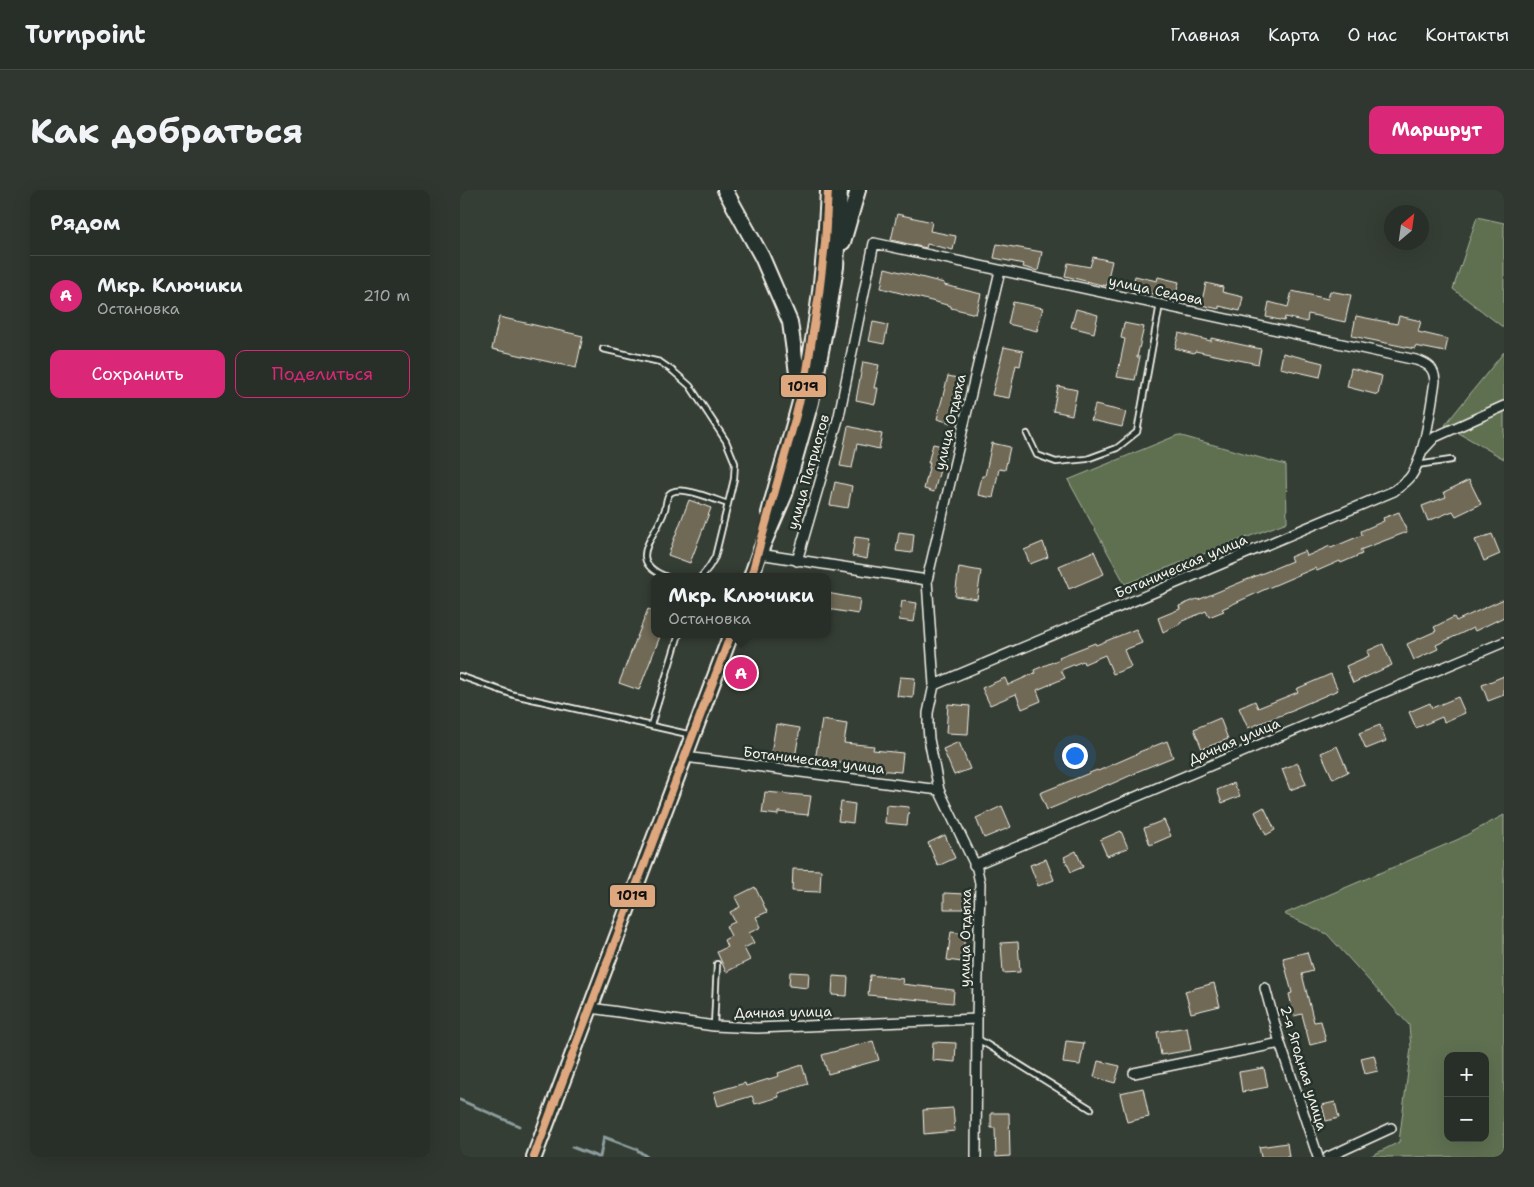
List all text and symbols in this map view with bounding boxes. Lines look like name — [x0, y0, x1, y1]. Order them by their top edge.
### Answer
text: Turnpoint — [25, 19, 146, 51]
text: Главная — [1170, 23, 1240, 47]
text: Карта — [1268, 23, 1320, 47]
text: О нас — [1348, 23, 1397, 47]
text: Контакты — [1425, 23, 1509, 47]
button: Маршрут — [1369, 106, 1504, 154]
text: Как добраться — [30, 107, 303, 154]
north arrow — [1384, 205, 1429, 250]
text: Рядом — [50, 209, 120, 237]
street label: улица Седова — [1107, 271, 1205, 309]
text: Мкр. Ключики — [97, 273, 243, 298]
text: A — [60, 285, 72, 306]
text: 210 m — [363, 285, 410, 306]
text: Остановка — [97, 298, 180, 319]
button: Сохранить — [50, 350, 225, 398]
button: Поделиться — [235, 350, 410, 398]
street label: улица Отдыха — [930, 372, 970, 472]
line badge: 1019 — [780, 374, 827, 398]
text: 1019 — [787, 377, 819, 395]
street label: улица Патриотов — [783, 412, 833, 532]
street label: Ботаническая улица — [1112, 530, 1250, 602]
popup — [651, 573, 831, 638]
text: Мкр. Ключики — [668, 583, 814, 608]
text: Остановка — [668, 608, 751, 629]
pin: A — [725, 654, 757, 692]
street label: Дачная улица — [1185, 713, 1283, 768]
street label: Ботаническая улица — [742, 742, 886, 778]
your location — [1062, 743, 1088, 769]
line badge: 1019 — [609, 884, 656, 908]
text: 1019 — [616, 886, 648, 904]
street label: улица Отдыха — [955, 888, 975, 987]
street label: Дачная улица — [734, 1002, 832, 1022]
street label: 2-я Ягодная улица — [1276, 1003, 1332, 1133]
map controls — [1444, 1052, 1489, 1142]
button: + — [1444, 1052, 1489, 1097]
button: − — [1444, 1097, 1489, 1142]

